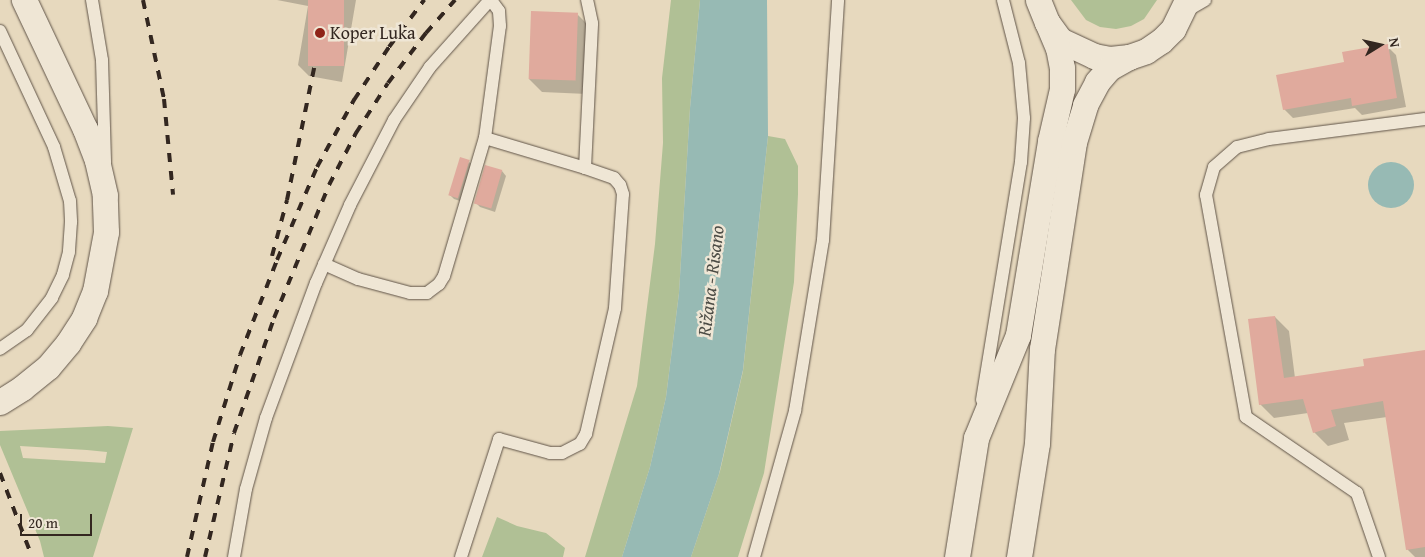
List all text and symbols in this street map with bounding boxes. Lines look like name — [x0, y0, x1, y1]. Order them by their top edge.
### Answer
north arrow — [1355, 20, 1405, 70]
place label: Koper Luka — [330, 22, 416, 44]
marker: Koper Luka — [314, 27, 326, 39]
text: N — [1384, 36, 1405, 49]
water label: Rižana - Risano — [693, 224, 729, 338]
scale bar — [22, 504, 95, 536]
text: 20 m — [28, 512, 58, 533]

